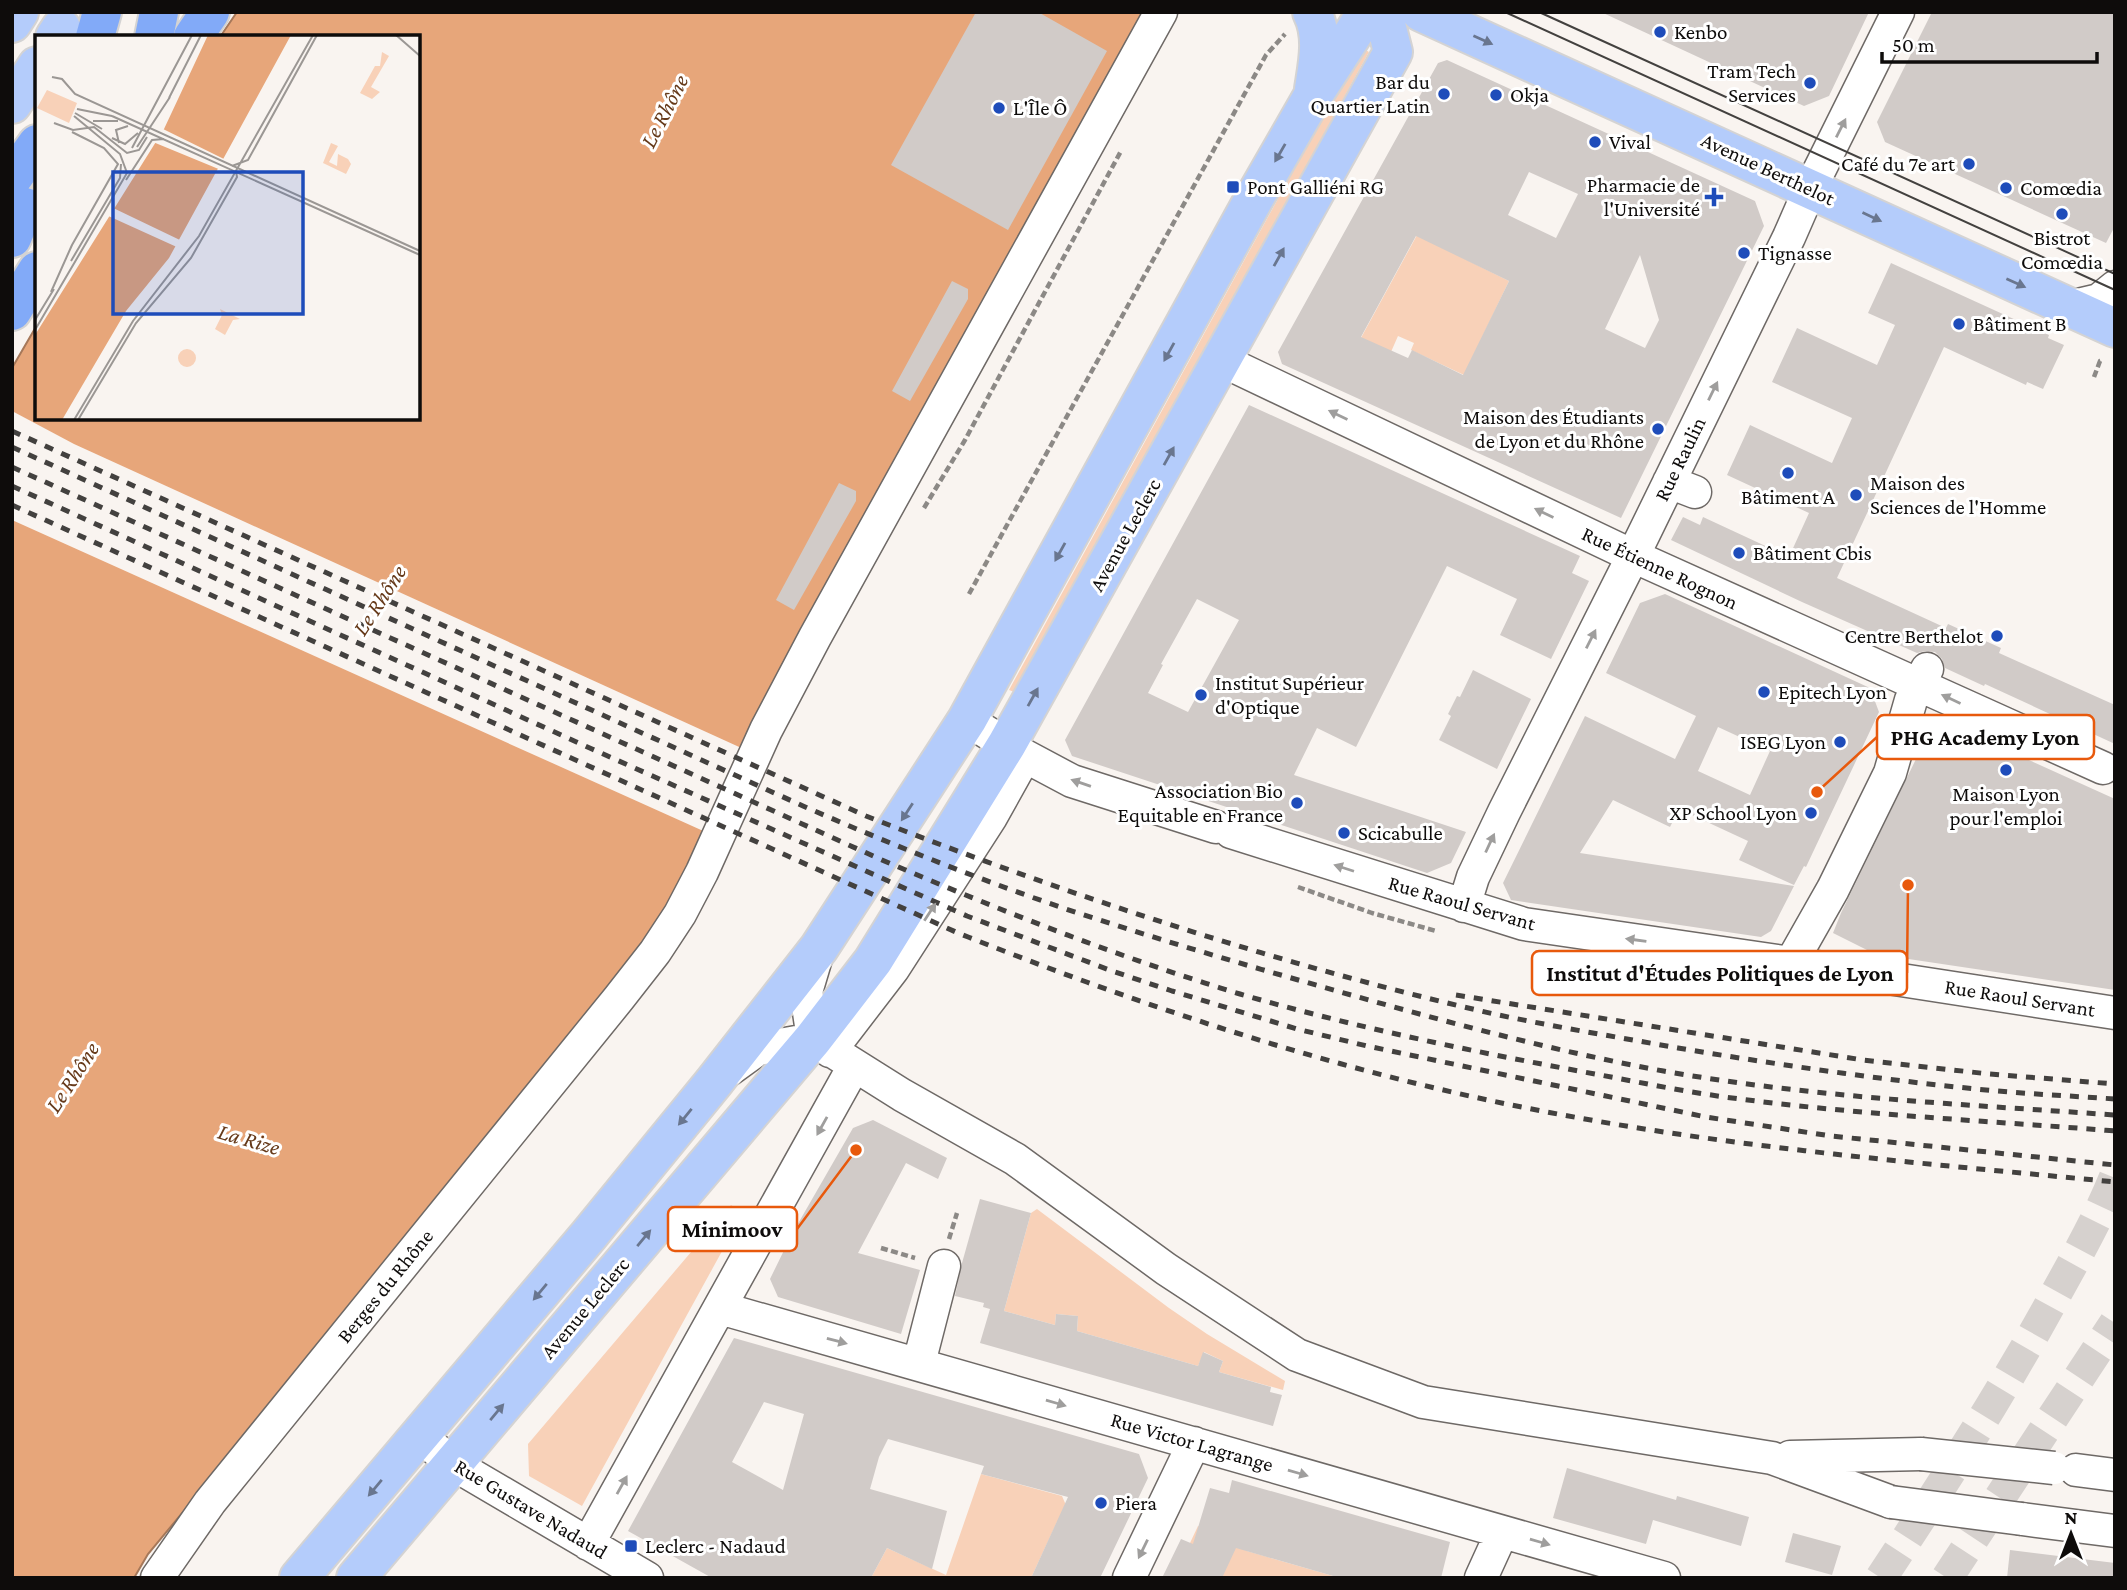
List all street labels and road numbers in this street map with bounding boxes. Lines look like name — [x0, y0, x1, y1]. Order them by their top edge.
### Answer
street label: Avenue Berthelot — [1698, 128, 1839, 211]
street label: Rue Raulin — [1649, 413, 1711, 505]
street label: Avenue Leclerc — [1084, 474, 1166, 595]
street label: Rue Étienne Rognon — [1578, 521, 1742, 615]
street label: Rue Raoul Servant — [1386, 871, 1539, 936]
street label: Rue Raoul Servant — [1943, 974, 2098, 1022]
street label: Berges du Rhône — [332, 1224, 438, 1348]
street label: Avenue Leclerc — [536, 1252, 634, 1363]
street label: Rue Victor Lagrange — [1108, 1407, 1276, 1477]
street label: Rue Gustave Nadaud — [450, 1454, 612, 1564]

